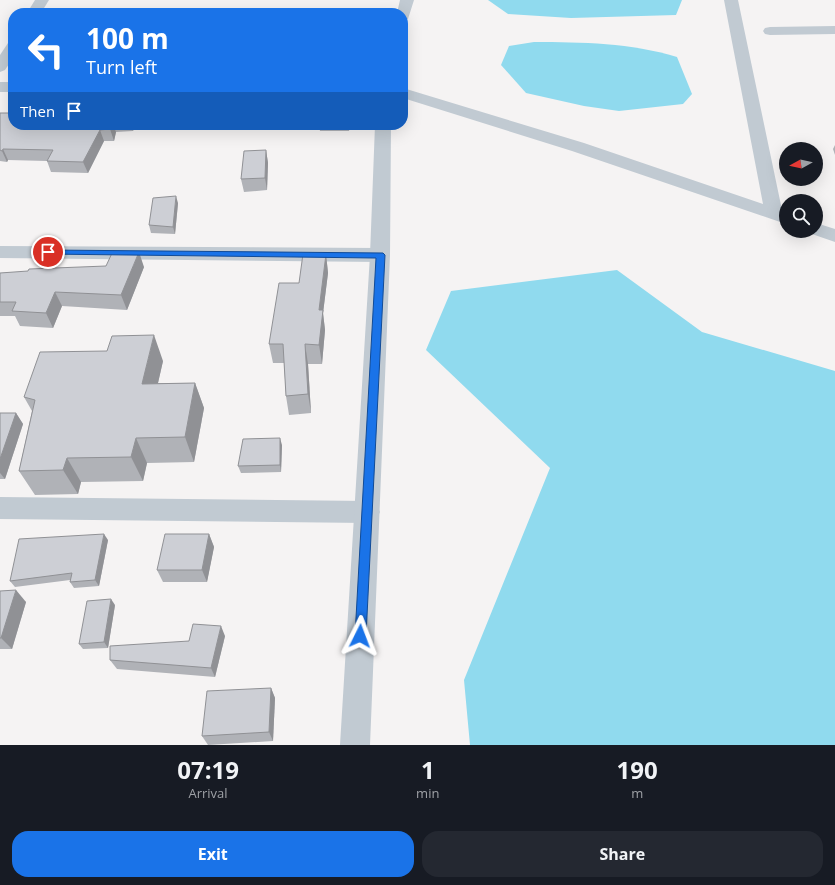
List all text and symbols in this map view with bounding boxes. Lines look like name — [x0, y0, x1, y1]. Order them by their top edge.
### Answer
text: 100 m — [86, 19, 169, 57]
icon: left — [20, 24, 72, 76]
text: Turn left — [86, 55, 157, 79]
icon: arrive — [63, 100, 85, 122]
text: Then — [20, 101, 55, 121]
north arrow — [779, 142, 823, 186]
map controls — [779, 142, 823, 238]
button: search — [779, 194, 823, 238]
pin — [31, 235, 65, 269]
icon: arrive — [37, 241, 59, 263]
position arrow — [339, 615, 381, 657]
text: 07:19 — [177, 753, 239, 786]
text: 1 — [421, 753, 435, 786]
text: 190 — [617, 753, 658, 786]
text: Arrival — [188, 784, 228, 802]
text: min — [416, 784, 439, 802]
text: m — [631, 784, 643, 802]
button: Exit — [12, 831, 414, 877]
button: Share — [422, 831, 823, 877]

